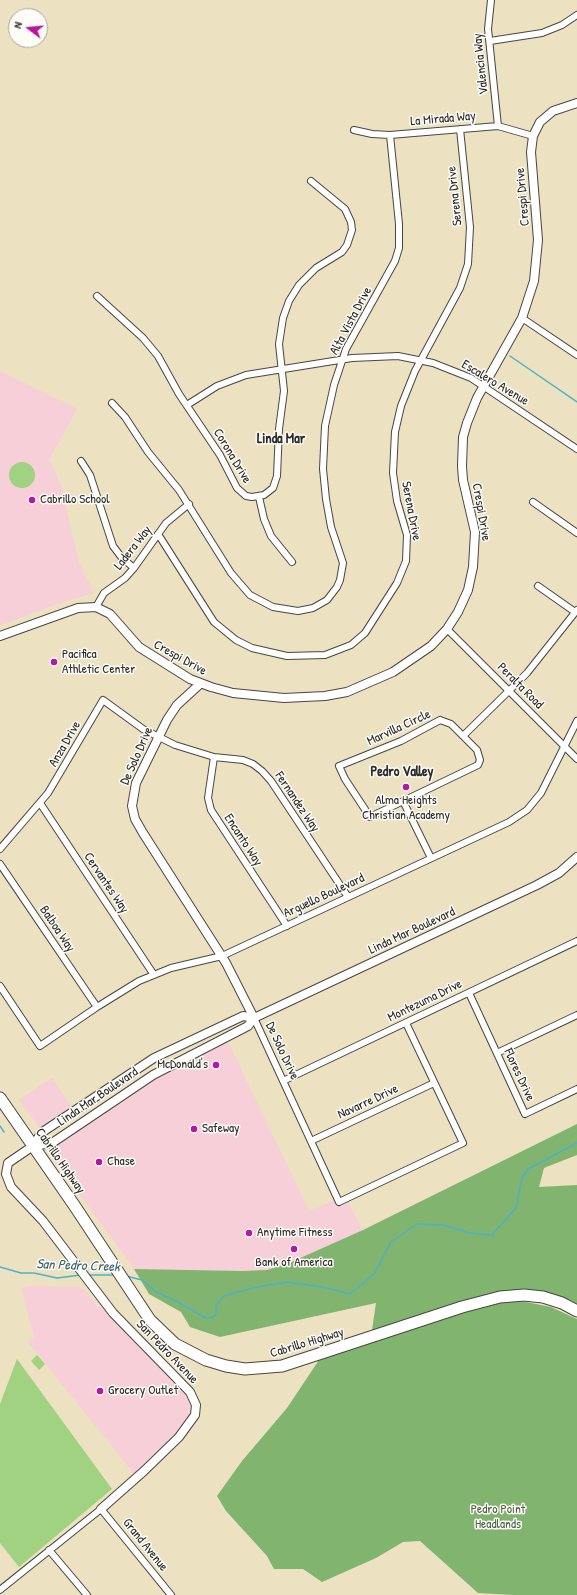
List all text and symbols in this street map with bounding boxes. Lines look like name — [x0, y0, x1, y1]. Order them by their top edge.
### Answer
north arrow — [8, 8, 48, 48]
text: N — [10, 20, 25, 30]
street label: Valencia Way — [470, 33, 492, 95]
street label: La Mirada Way — [410, 108, 476, 130]
street label: Serena Drive — [444, 165, 466, 227]
street label: Crespi Drive — [513, 167, 533, 227]
street label: Alta Vista Drive — [327, 284, 375, 358]
street label: Escalero Avenue — [459, 357, 531, 409]
street label: Corona Drive — [210, 426, 254, 486]
district label: Linda Mar — [257, 431, 305, 447]
street label: Serena Drive — [398, 480, 424, 542]
street label: Crespi Drive — [468, 482, 494, 542]
place label: Cabrillo School — [40, 492, 110, 508]
marker: Cabrillo School — [27, 495, 37, 505]
street label: Ladera Way — [111, 523, 155, 573]
street label: Crespi Drive — [151, 637, 209, 679]
place label: Pacifica Athletic Center — [62, 647, 135, 678]
marker: Pacifica Athletic Center — [49, 657, 59, 667]
street label: Peralta Road — [494, 660, 546, 712]
street label: Marvilla Circle — [365, 706, 433, 750]
street label: Anza Drive — [46, 718, 84, 770]
street label: De Solo Drive — [117, 725, 157, 787]
district label: Pedro Valley — [371, 764, 433, 780]
street label: Fernandez Way — [271, 769, 323, 835]
marker: Alma Heights Christian Academy — [401, 782, 411, 792]
place label: Alma Heights Christian Academy — [362, 793, 450, 824]
street label: Encanto Way — [220, 811, 266, 869]
street label: Cervantes Way — [80, 850, 132, 916]
street label: Arguello Boulevard — [281, 870, 367, 922]
street label: Balboa Way — [36, 903, 78, 955]
street label: Linda Mar Boulevard — [366, 904, 458, 958]
street label: Montezuma Drive — [385, 976, 465, 1026]
street label: De Solo Drive — [262, 1020, 302, 1082]
street label: Flores Drive — [500, 1046, 538, 1104]
place label: McDonald's — [157, 1057, 208, 1073]
marker: McDonald's — [211, 1060, 221, 1070]
street label: Linda Mar Boulevard — [55, 1064, 141, 1130]
street label: Navarre Drive — [335, 1081, 401, 1123]
place label: Safeway — [202, 1121, 240, 1137]
marker: Safeway — [189, 1124, 199, 1134]
street label: Cabrillo Highway — [32, 1125, 88, 1197]
place label: Chase — [107, 1154, 135, 1170]
marker: Chase — [94, 1157, 104, 1167]
place label: Anytime Fitness — [257, 1225, 332, 1241]
marker: Anytime Fitness — [244, 1228, 254, 1238]
marker: Bank of America — [289, 1244, 299, 1254]
place label: Bank of America — [255, 1255, 333, 1271]
water label: San Pedro Creek — [36, 1256, 120, 1276]
street label: San Pedro Avenue — [133, 1317, 201, 1387]
street label: Cabrillo Highway — [268, 1324, 346, 1362]
place label: Grocery Outlet — [108, 1383, 178, 1399]
marker: Grocery Outlet — [95, 1386, 105, 1396]
park label: Pedro Point Headlands — [471, 1502, 525, 1533]
street label: Grand Avenue — [119, 1516, 171, 1574]

